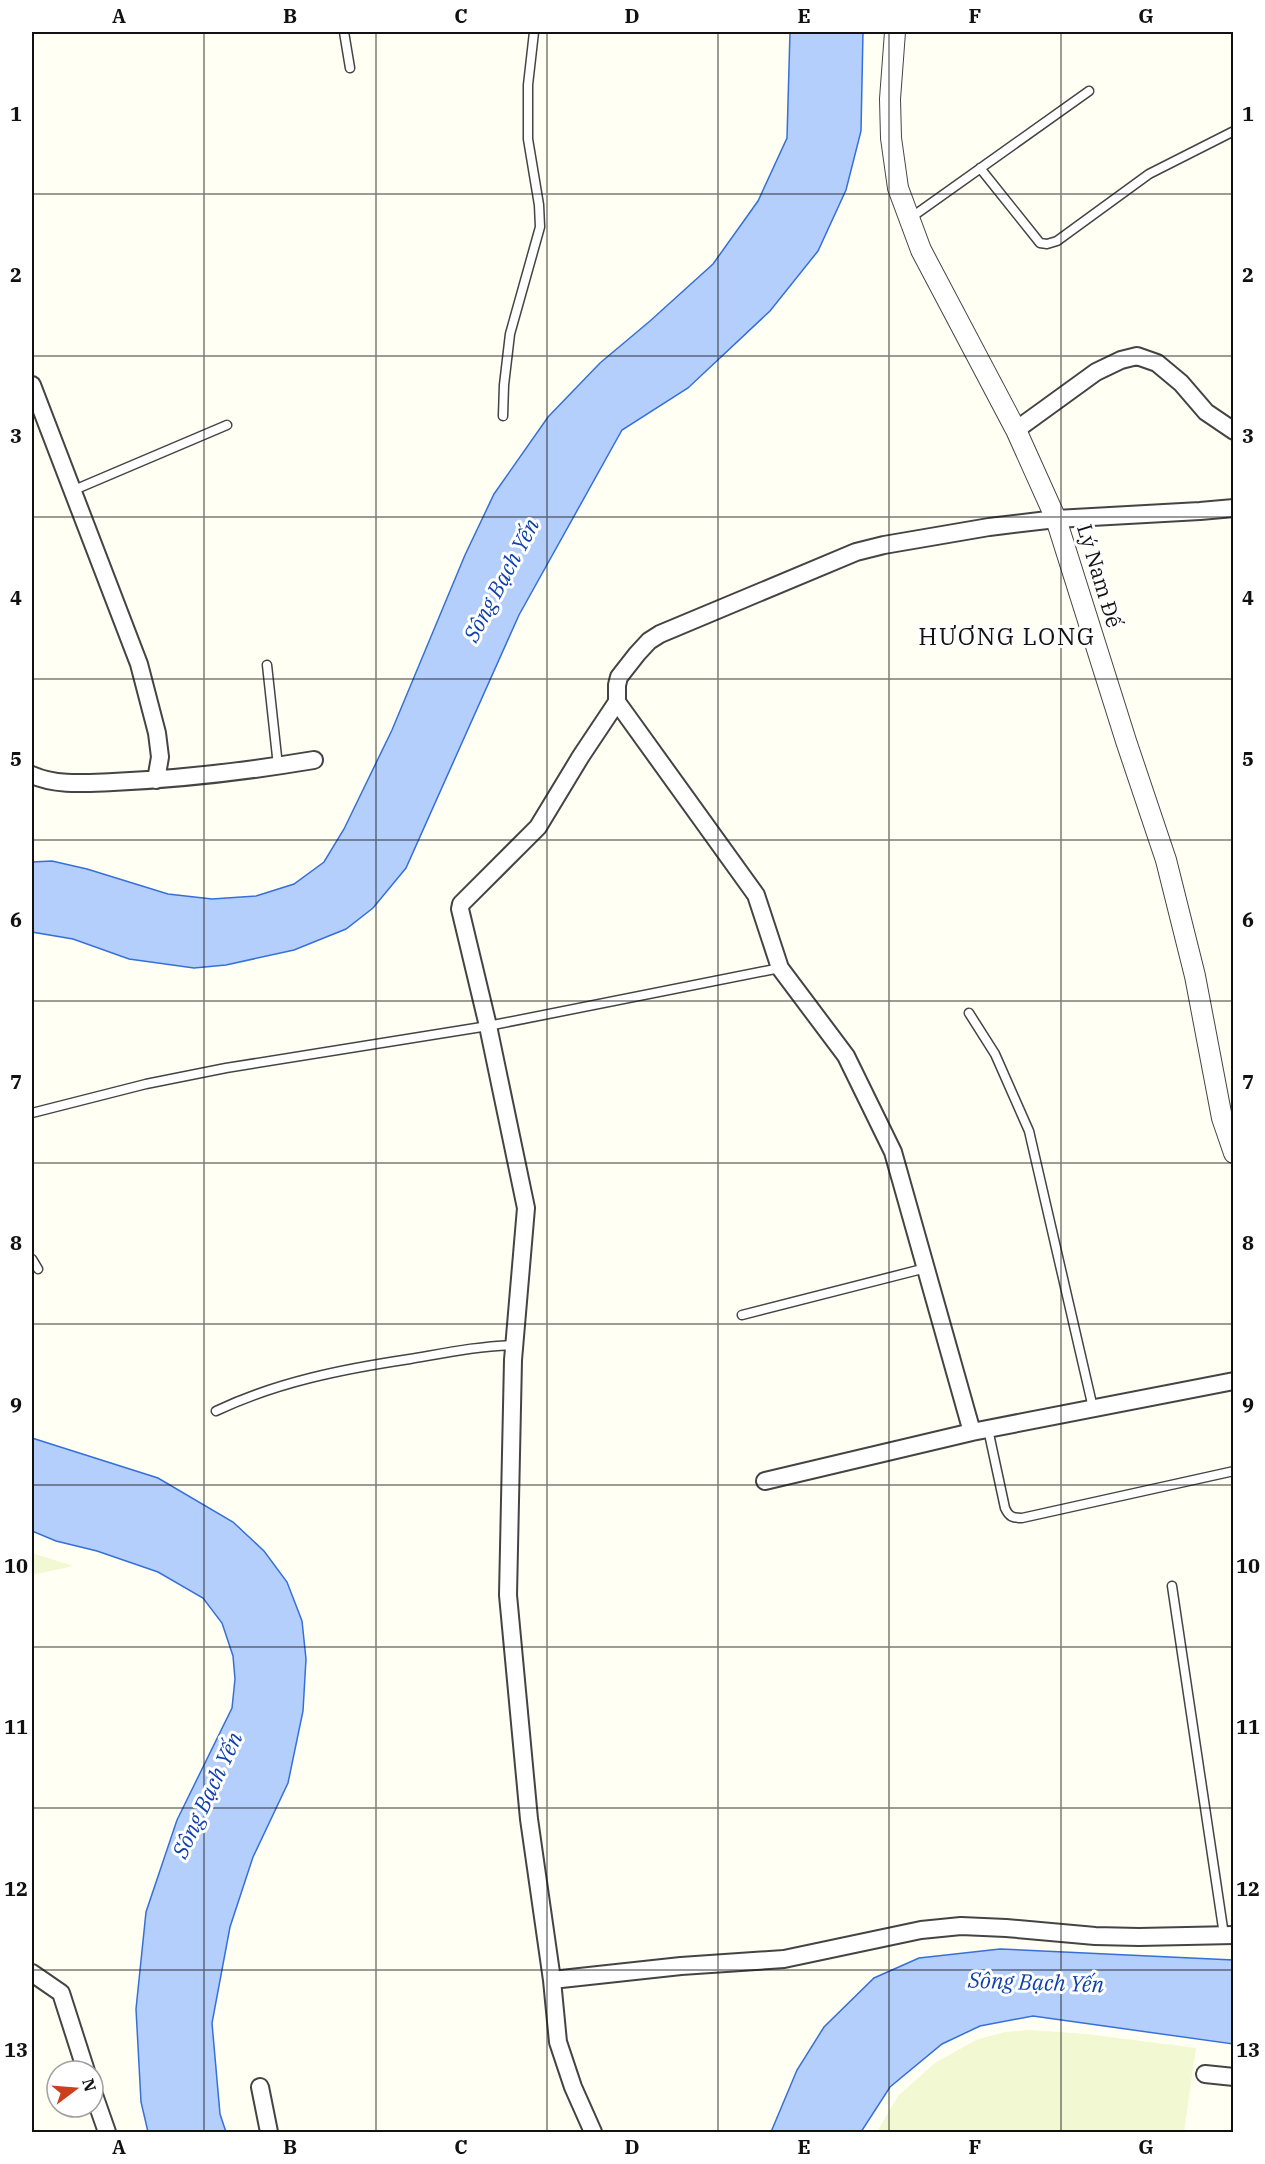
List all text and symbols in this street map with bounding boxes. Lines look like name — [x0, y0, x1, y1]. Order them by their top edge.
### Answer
text: A — [112, 2, 126, 29]
text: B — [283, 2, 297, 29]
text: C — [454, 2, 468, 29]
text: D — [624, 2, 640, 29]
text: E — [797, 2, 811, 29]
text: F — [969, 2, 981, 29]
text: G — [1138, 2, 1154, 29]
text: 1 — [10, 100, 22, 127]
text: 1 — [1242, 100, 1254, 127]
text: 2 — [10, 261, 22, 288]
text: 2 — [1242, 261, 1254, 288]
text: 3 — [10, 422, 22, 449]
text: 3 — [1242, 422, 1254, 449]
water label: Sông Bạch Yến — [455, 512, 546, 647]
street label: Lý Nam Đế — [1071, 521, 1129, 631]
text: 4 — [10, 584, 22, 611]
text: 4 — [1242, 584, 1254, 611]
district label: HƯƠNG LONG — [918, 620, 1096, 652]
text: 5 — [10, 745, 22, 772]
text: 5 — [1242, 745, 1254, 772]
text: 6 — [10, 906, 22, 933]
text: 6 — [1242, 906, 1254, 933]
text: 7 — [10, 1068, 22, 1095]
text: 7 — [1242, 1068, 1254, 1095]
text: 8 — [10, 1229, 22, 1256]
text: 8 — [1242, 1229, 1254, 1256]
text: 9 — [10, 1391, 22, 1418]
text: 9 — [1242, 1391, 1254, 1418]
text: 10 — [4, 1552, 28, 1579]
text: 10 — [1236, 1552, 1260, 1579]
text: 11 — [4, 1713, 28, 1740]
text: 11 — [1236, 1713, 1260, 1740]
water label: Sông Bạch Yến — [164, 1727, 249, 1863]
text: 12 — [4, 1875, 28, 1902]
text: 12 — [1236, 1875, 1260, 1902]
water label: Sông Bạch Yến — [967, 1965, 1105, 1998]
text: 13 — [4, 2036, 28, 2063]
text: 13 — [1236, 2036, 1260, 2063]
north arrow — [45, 2059, 105, 2119]
text: N — [78, 2076, 101, 2094]
text: A — [112, 2133, 126, 2160]
text: B — [283, 2133, 297, 2160]
text: C — [454, 2133, 468, 2160]
text: D — [624, 2133, 640, 2160]
text: E — [797, 2133, 811, 2160]
text: F — [969, 2133, 981, 2160]
text: G — [1138, 2133, 1154, 2160]

